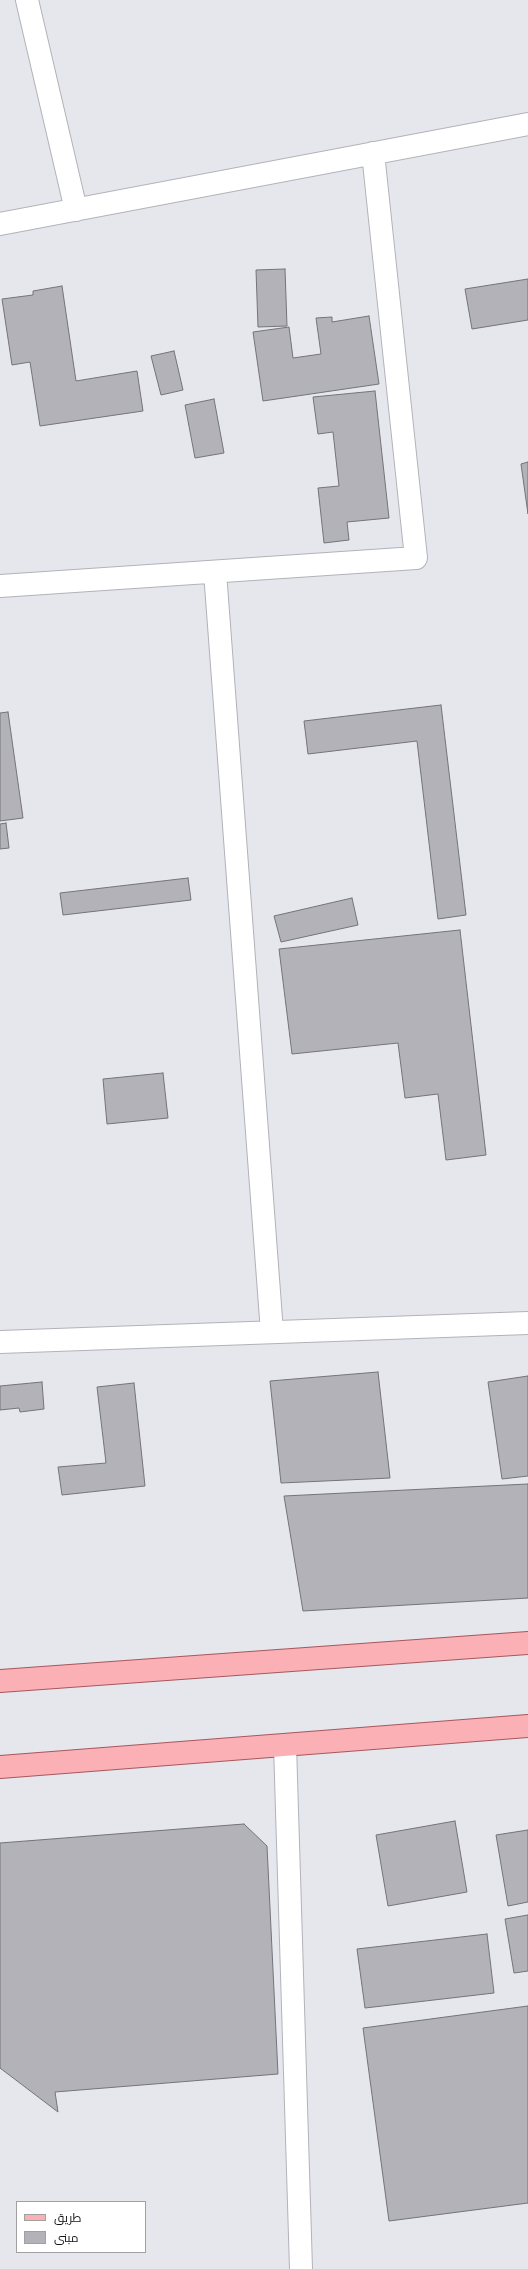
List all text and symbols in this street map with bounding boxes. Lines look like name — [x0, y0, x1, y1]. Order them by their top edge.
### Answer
legend — [16, 2201, 146, 2253]
text: طريق — [54, 2209, 81, 2228]
text: مبنى — [54, 2229, 79, 2248]

